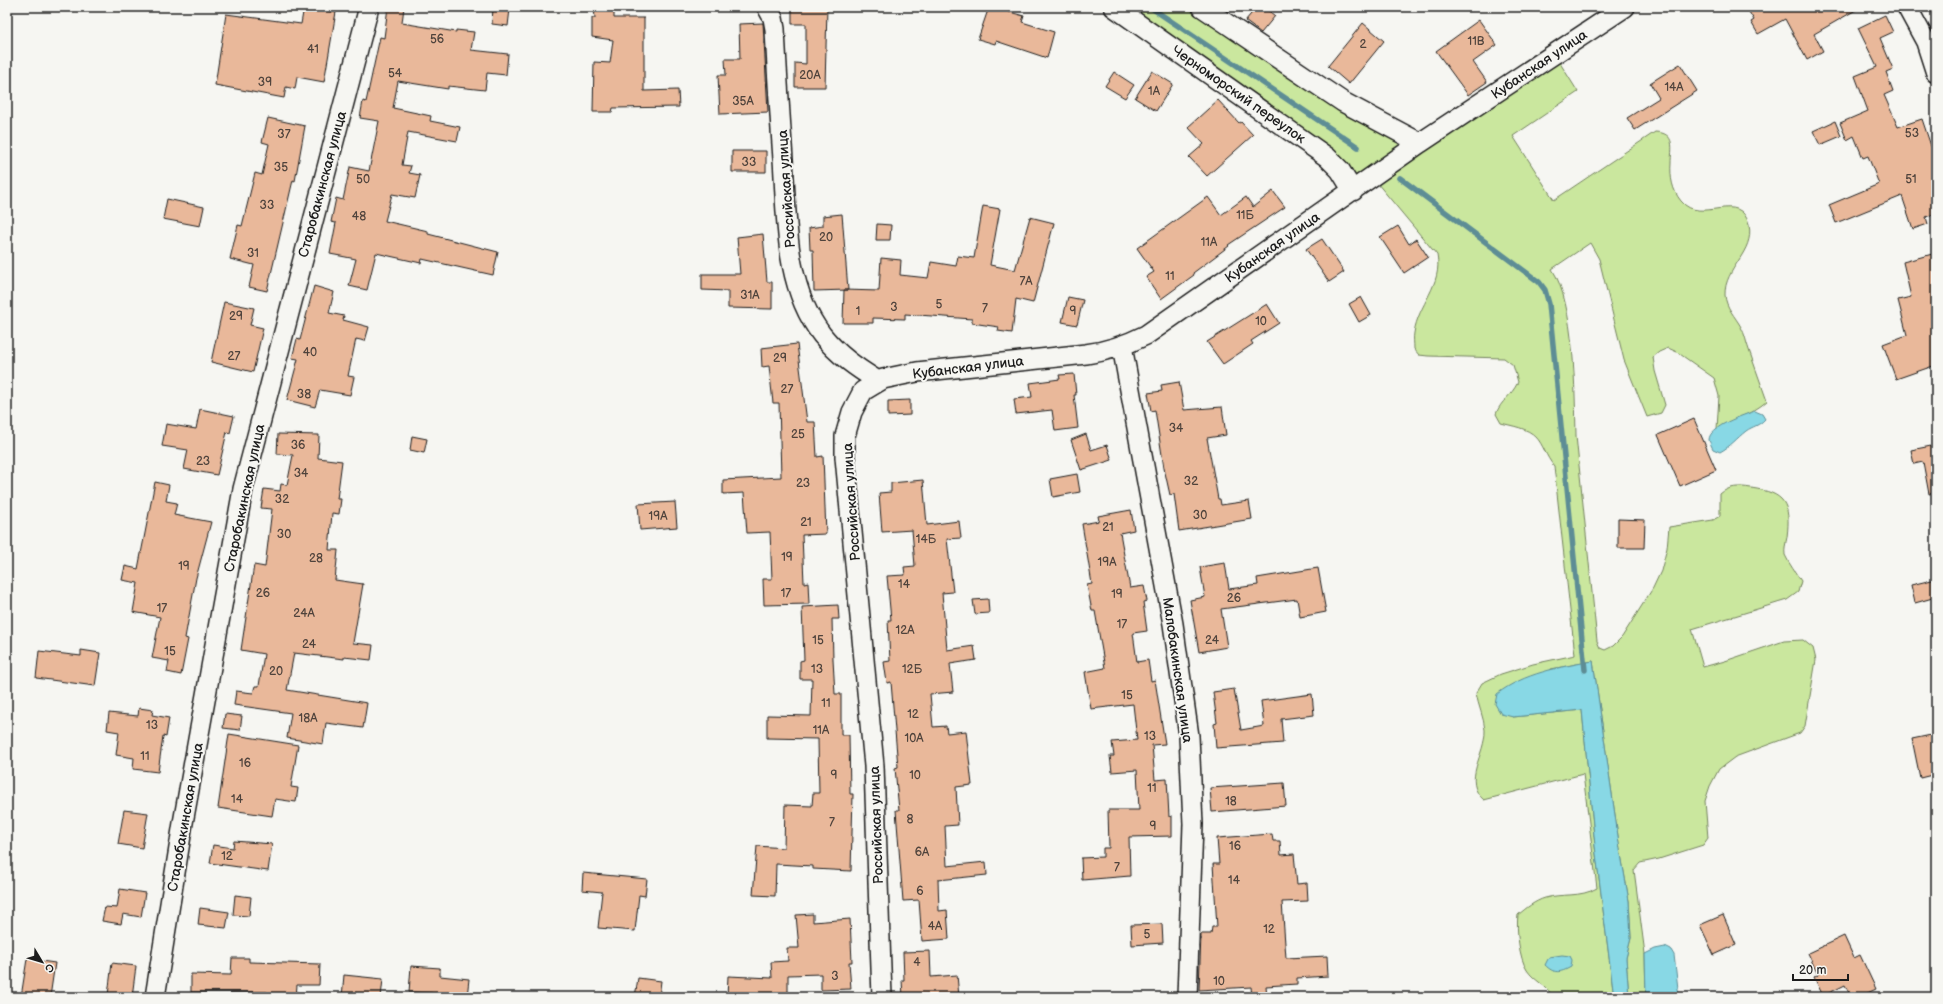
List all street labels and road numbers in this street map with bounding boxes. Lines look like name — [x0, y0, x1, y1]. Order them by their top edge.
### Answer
street label: Кубанская улица — [1488, 26, 1591, 103]
street label: Черноморский переулок — [1169, 42, 1309, 147]
street label: Старобакинская улица — [295, 108, 350, 259]
street label: Российская улица — [774, 129, 799, 249]
street label: Кубанская улица — [1222, 208, 1324, 286]
street label: Кубанская улица — [911, 352, 1025, 383]
street label: Старобакинская улица — [220, 422, 269, 574]
street label: Российская улица — [839, 442, 864, 562]
street label: Малобакинская улица — [1159, 596, 1196, 745]
street label: Старобакинская улица — [164, 741, 207, 893]
street label: Российская улица — [866, 765, 887, 884]

